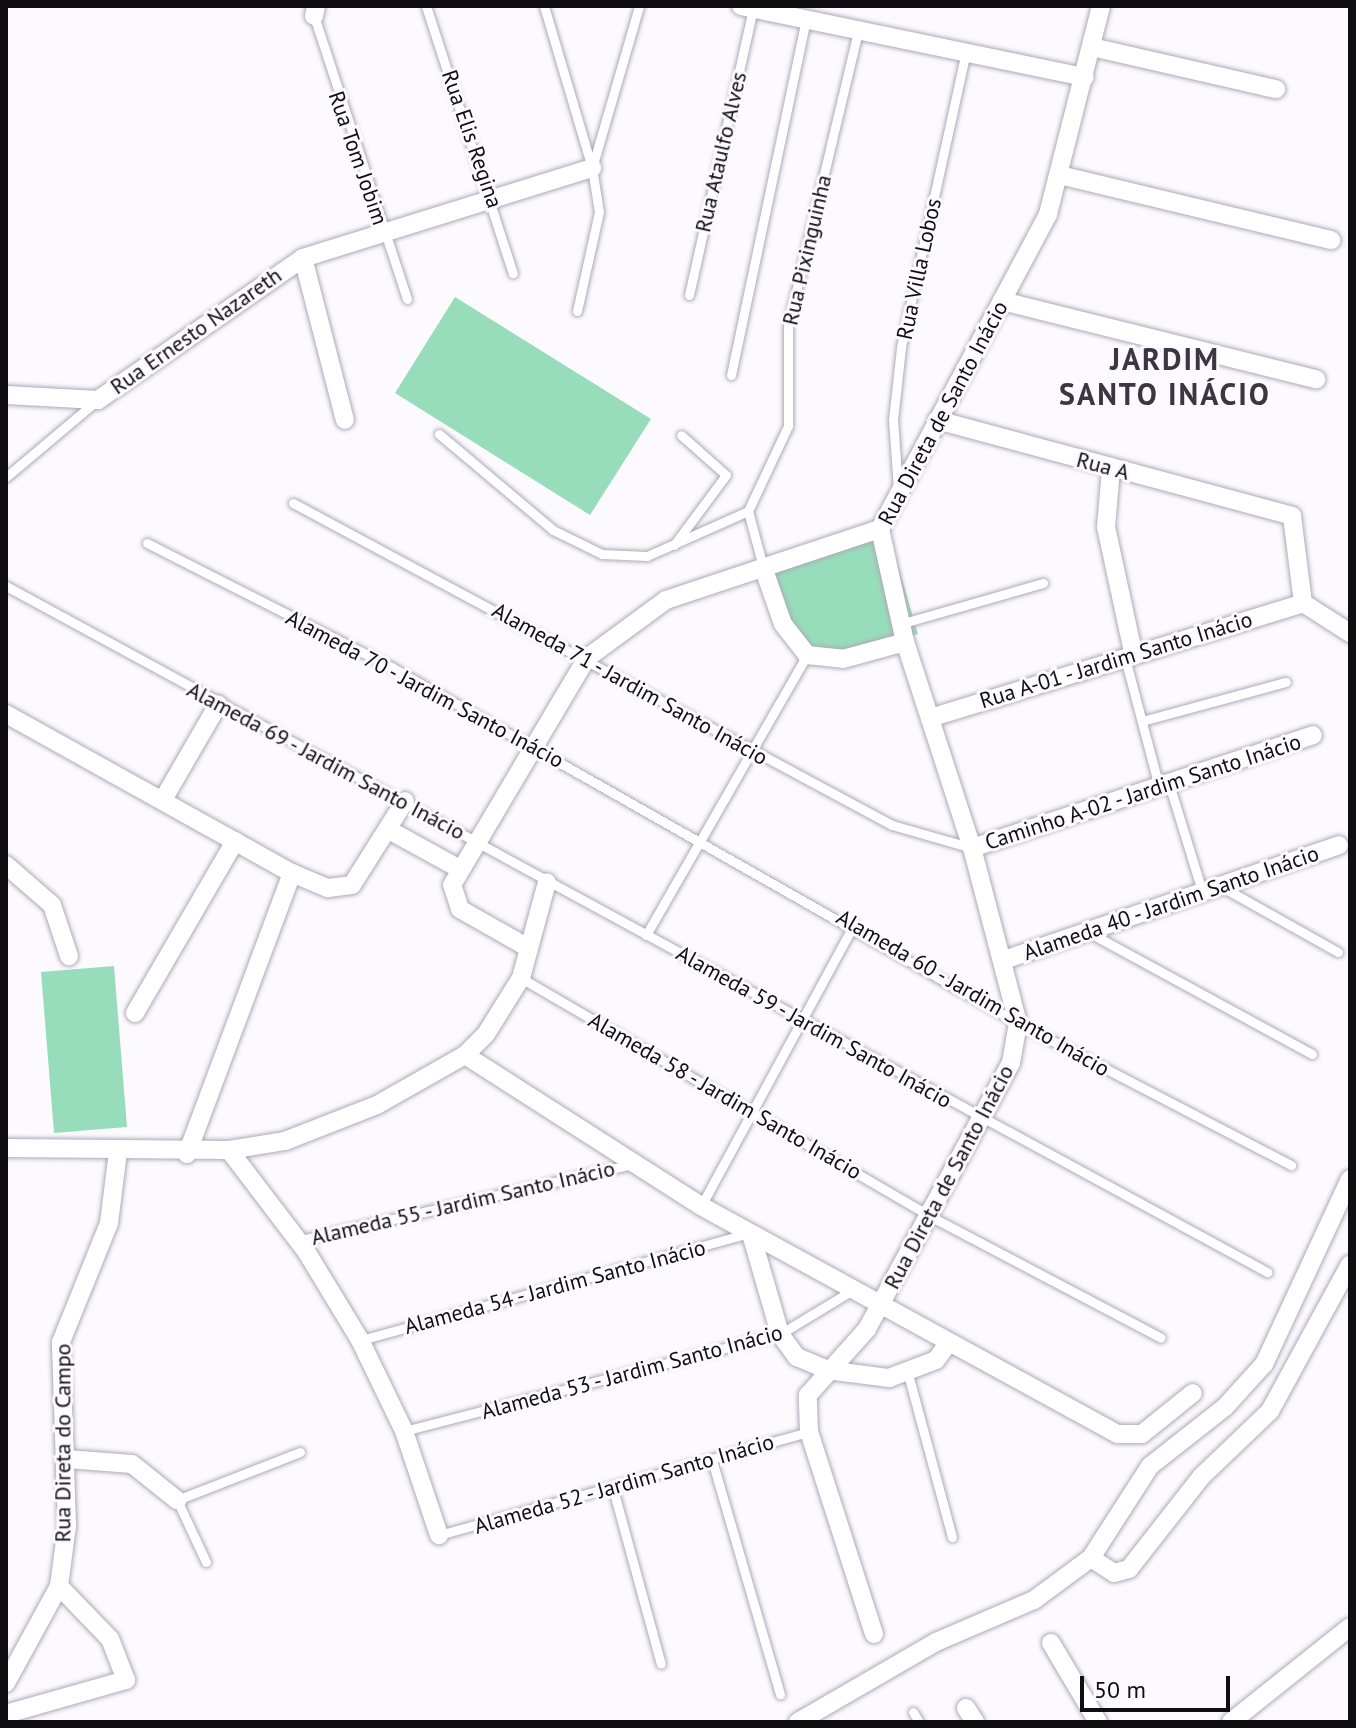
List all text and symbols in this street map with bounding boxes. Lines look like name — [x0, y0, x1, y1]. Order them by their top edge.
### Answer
street label: Rua Elis Regina — [436, 66, 508, 212]
street label: Rua Ataulfo Alves — [690, 69, 752, 235]
street label: Rua Tom Jobim — [323, 87, 393, 229]
street label: Rua Pixinguinha — [777, 172, 837, 328]
street label: Rua Villa Lobos — [891, 196, 947, 342]
street label: Rua Ernesto Nazareth — [105, 262, 287, 400]
street label: Rua Direta de Santo Inácio — [873, 296, 1013, 530]
district label: JARDIM SANTO INÁCIO — [1059, 341, 1271, 412]
street label: Rua A — [1073, 446, 1133, 486]
street label: Alameda 71 - Jardim Santo Inácio — [486, 596, 774, 772]
street label: Alameda 70 - Jardim Santo Inácio — [280, 604, 570, 774]
street label: Rua A-01 - Jardim Santo Inácio — [975, 605, 1257, 715]
street label: Alameda 69 - Jardim Santo Inácio — [181, 676, 471, 846]
street label: Caminho A-02 - Jardim Santo Inácio — [980, 728, 1306, 856]
street label: Alameda 40 - Jardim Santo Inácio — [1018, 839, 1324, 967]
street label: Alameda 60 - Jardim Santo Inácio — [830, 903, 1116, 1083]
street label: Alameda 59 - Jardim Santo Inácio — [670, 939, 958, 1115]
street label: Alameda 58 - Jardim Santo Inácio — [582, 1006, 868, 1186]
street label: Rua Direta de Santo Inácio — [879, 1060, 1019, 1294]
street label: Alameda 55 - Jardim Santo Inácio — [307, 1155, 619, 1251]
street label: Alameda 54 - Jardim Santo Inácio — [400, 1234, 710, 1340]
street label: Alameda 53 - Jardim Santo Inácio — [477, 1319, 787, 1425]
street label: Rua Direta do Campo — [50, 1344, 76, 1542]
street label: Alameda 52 - Jardim Santo Inácio — [469, 1428, 779, 1540]
scale bar — [1084, 1660, 1234, 1710]
text: 50 m — [1094, 1674, 1146, 1705]

